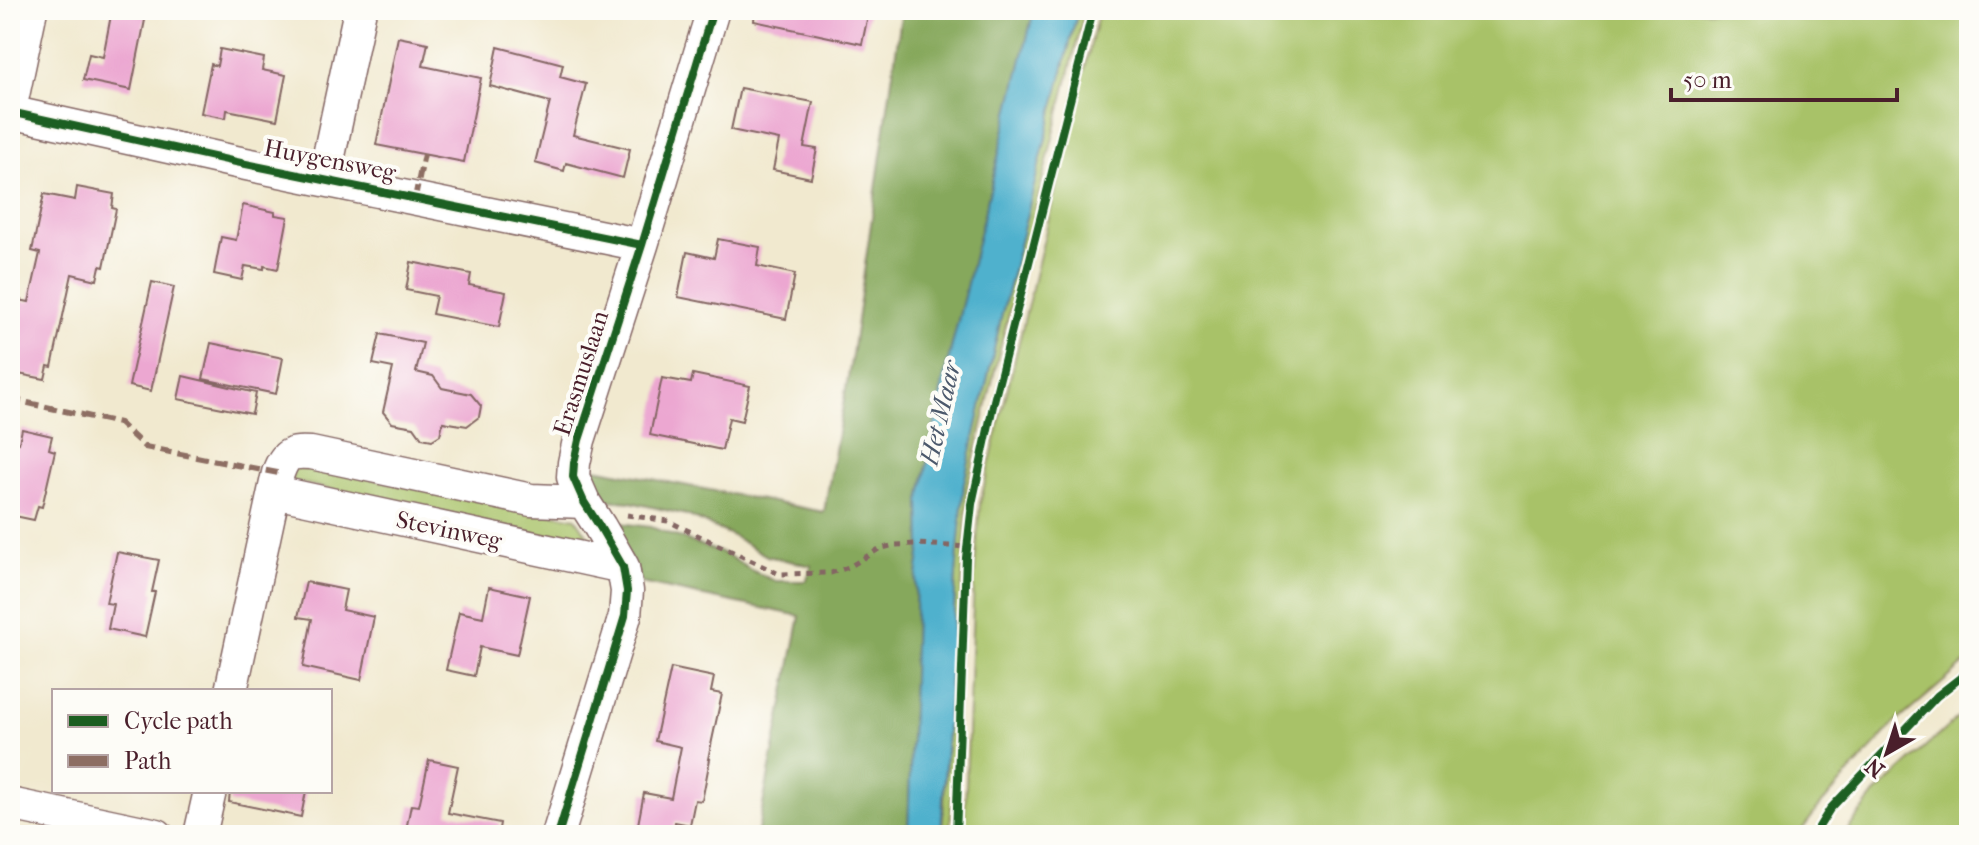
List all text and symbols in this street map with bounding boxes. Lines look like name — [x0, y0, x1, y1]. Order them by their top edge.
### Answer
scale bar — [1671, 52, 1897, 102]
text: 50 m — [1683, 66, 1732, 94]
street label: Huygensweg — [262, 133, 400, 187]
street label: Erasmuslaan — [548, 307, 614, 439]
water label: Het Maar — [913, 356, 968, 469]
street label: Stevinweg — [394, 505, 506, 555]
legend — [52, 689, 332, 793]
text: Cycle path — [124, 707, 233, 735]
north arrow — [1847, 713, 1927, 793]
text: Path — [124, 747, 172, 775]
text: N — [1860, 752, 1890, 783]

